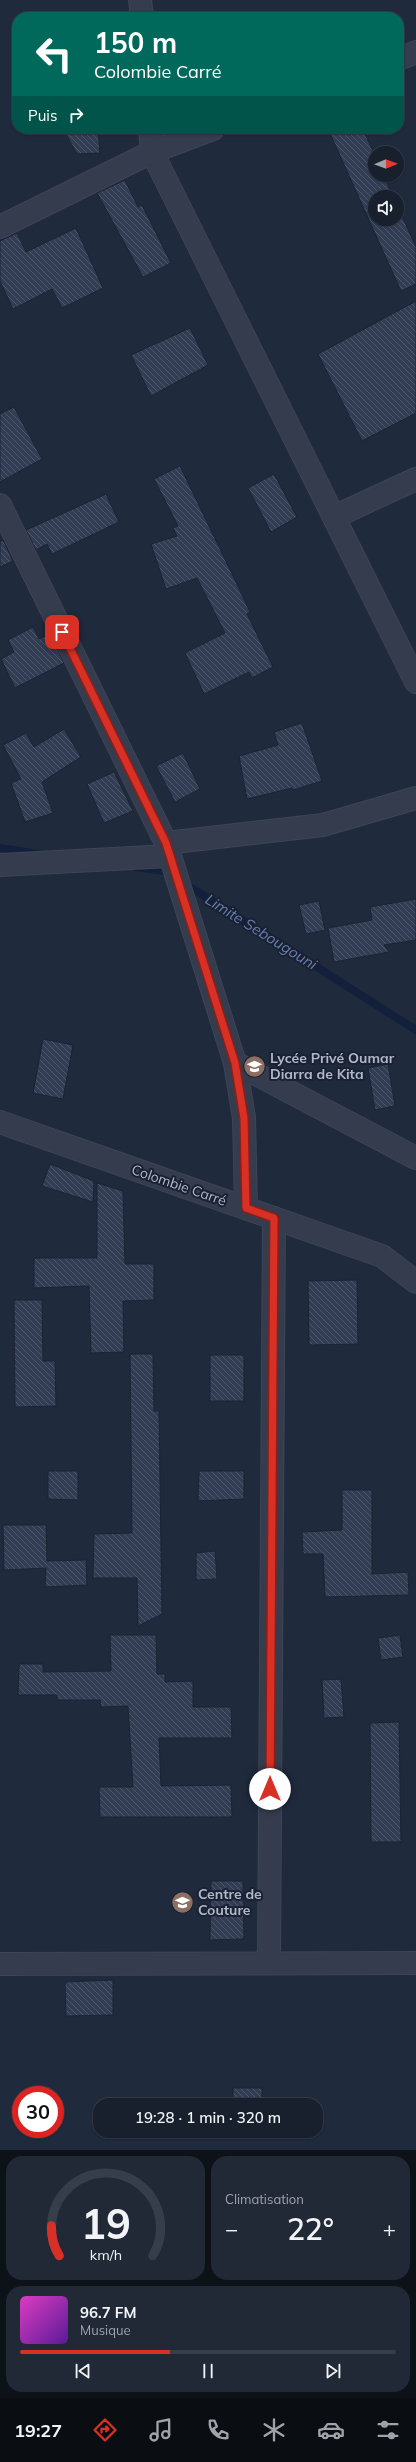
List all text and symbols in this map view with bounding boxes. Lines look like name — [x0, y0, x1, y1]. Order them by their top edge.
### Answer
text: 150 m — [94, 25, 177, 60]
icon: left — [28, 28, 80, 80]
text: Colombie Carré — [94, 60, 221, 83]
icon: right — [65, 104, 87, 126]
text: Puis — [28, 106, 57, 125]
north arrow — [368, 146, 404, 182]
map controls — [368, 146, 404, 226]
button: sound — [368, 190, 404, 226]
pin — [45, 615, 79, 649]
icon: arrive — [51, 621, 73, 643]
water label: Limite Sebougouni — [202, 890, 321, 974]
place label: Lycée Privé Oumar Diarra de Kita — [270, 1049, 395, 1083]
school or university icon: Lycée Privé Oumar Diarra de Kita — [241, 1053, 267, 1079]
street label: Colombie Carré — [129, 1160, 229, 1210]
position arrow — [249, 1768, 291, 1810]
place label: Centre de Couture — [198, 1885, 262, 1919]
school or university icon: Centre de Couture — [170, 1889, 196, 1915]
speed limit sign: 30 — [12, 2086, 64, 2138]
text: 19:28 · 1 min · 320 m — [135, 2108, 281, 2127]
text: Climatisation — [225, 2191, 304, 2207]
text: 19 — [81, 2197, 130, 2249]
text: 22° — [287, 2210, 334, 2248]
text: − — [225, 2215, 238, 2243]
text: + — [383, 2215, 396, 2243]
text: km/h — [89, 2246, 122, 2264]
text: 96.7 FM — [80, 2303, 136, 2322]
text: Musique — [80, 2322, 131, 2338]
icon: previous — [72, 2360, 94, 2382]
icon: pause — [197, 2360, 219, 2382]
icon: next — [322, 2360, 344, 2382]
icon: directions — [91, 2416, 119, 2444]
icon: music — [147, 2416, 175, 2444]
icon: phone — [204, 2416, 232, 2444]
icon: climate — [260, 2416, 288, 2444]
icon: car — [317, 2416, 345, 2444]
icon: filters — [374, 2416, 402, 2444]
text: 19:27 — [14, 2419, 62, 2442]

